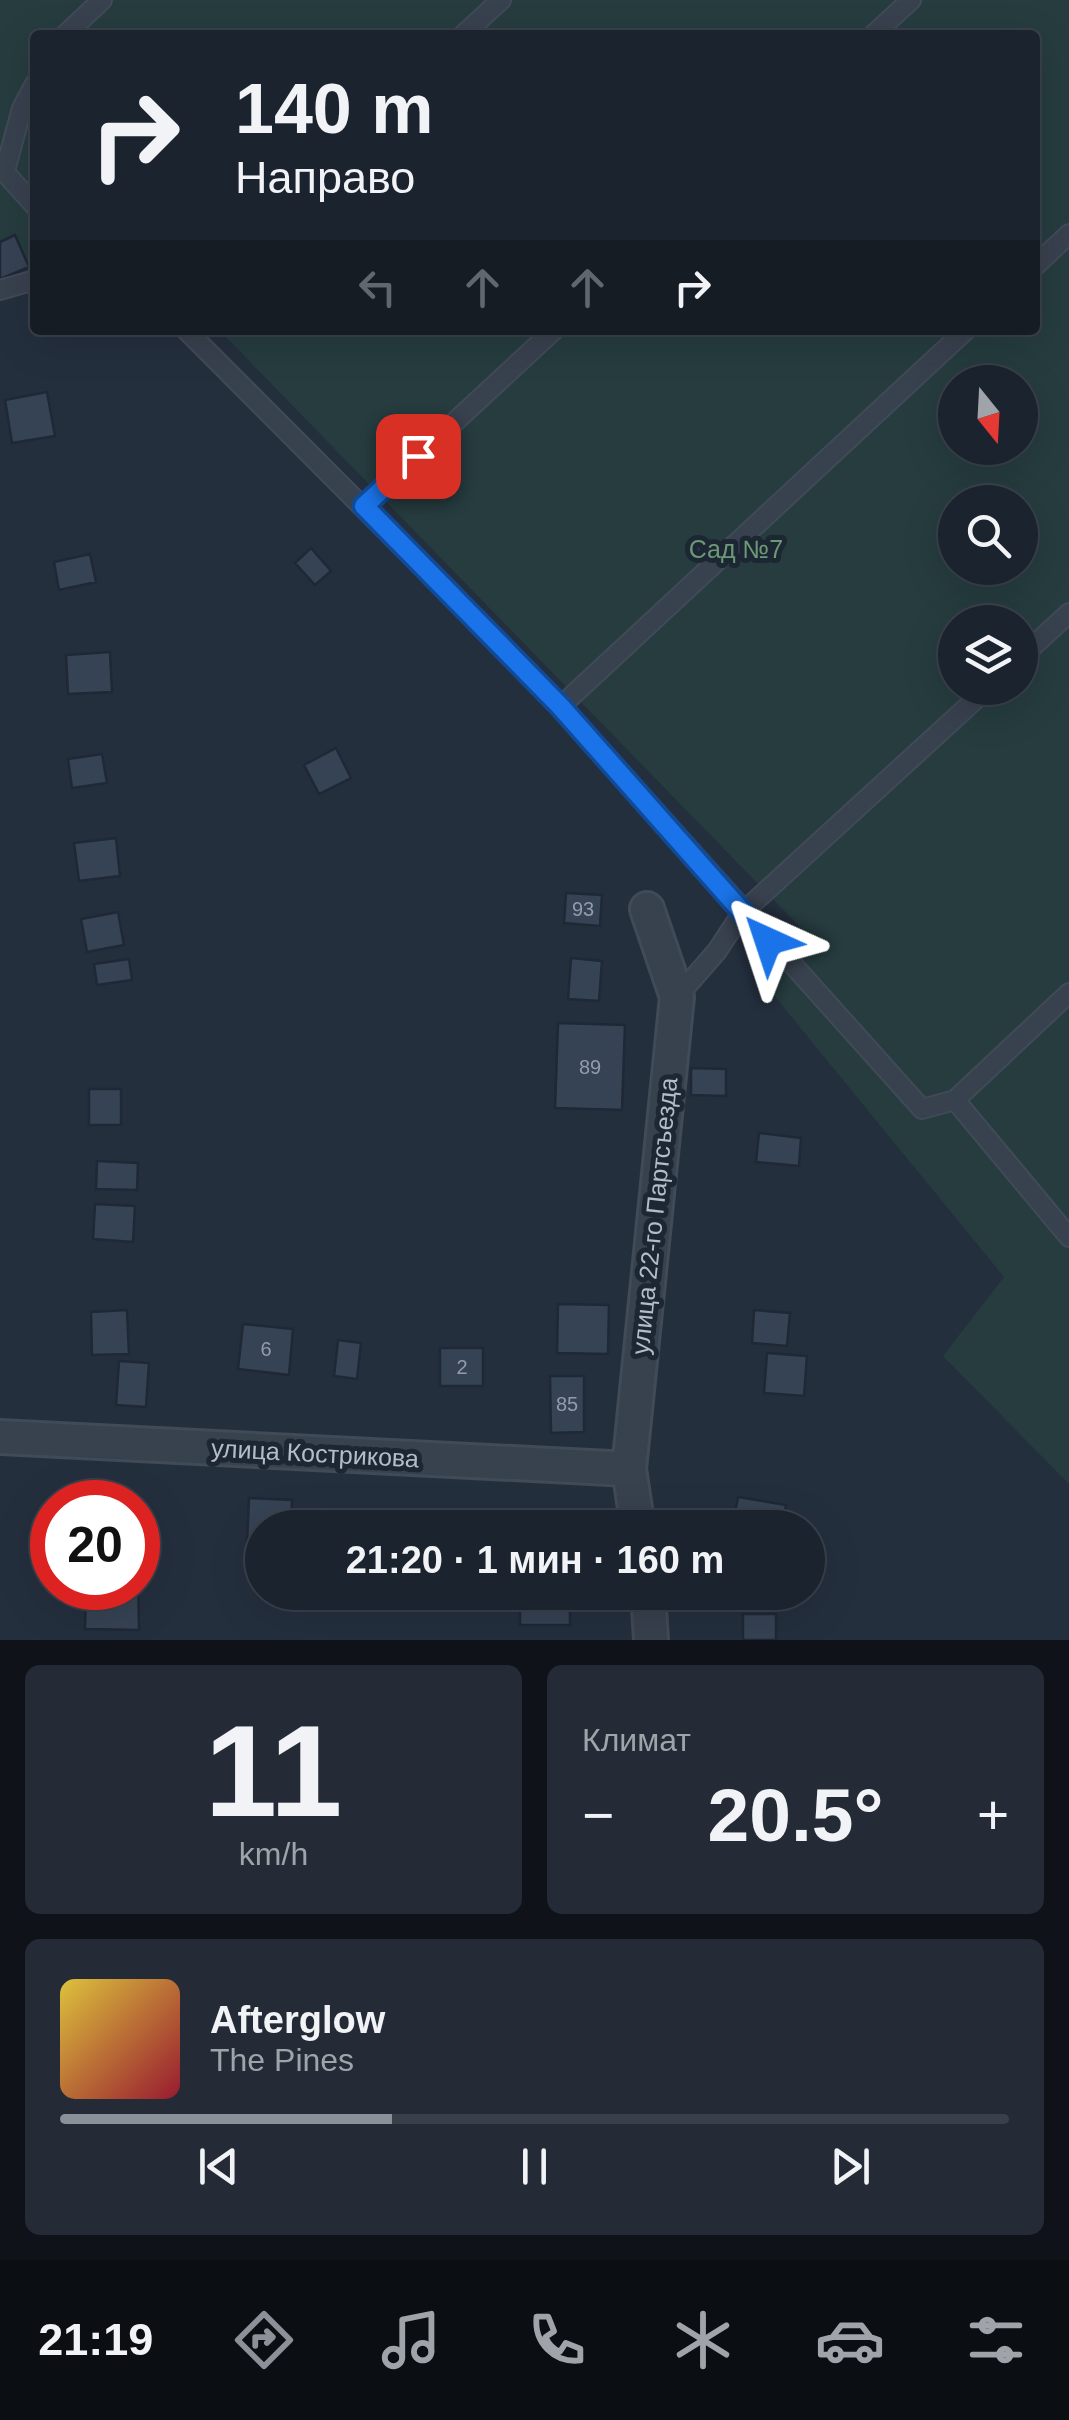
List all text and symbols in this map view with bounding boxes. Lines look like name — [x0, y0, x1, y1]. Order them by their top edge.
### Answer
icon: right — [70, 70, 200, 200]
text: 140 m — [235, 70, 433, 148]
text: Направо — [235, 152, 415, 203]
icon: left — [350, 260, 405, 315]
icon: ahead — [455, 260, 510, 315]
icon: ahead — [560, 260, 615, 315]
icon: right — [665, 260, 720, 315]
north arrow — [938, 365, 1038, 465]
map controls — [938, 365, 1038, 705]
pin — [376, 414, 461, 499]
icon: arrive — [391, 429, 446, 484]
button: search — [938, 485, 1038, 585]
park label: Сад №7 — [689, 535, 783, 563]
button: layers — [938, 605, 1038, 705]
position arrow — [716, 889, 820, 993]
house number: 93 — [572, 898, 594, 920]
house number: 89 — [579, 1056, 601, 1078]
street label: улица 22-го Партсъезда — [626, 1076, 682, 1356]
house number: 6 — [260, 1338, 272, 1360]
house number: 2 — [456, 1356, 468, 1378]
house number: 85 — [556, 1393, 578, 1415]
street label: улица Кострикова — [210, 1434, 420, 1472]
speed limit sign: 20 — [30, 1480, 160, 1610]
text: 21:20 · 1 мин · 160 m — [346, 1539, 724, 1581]
text: 11 — [205, 1698, 342, 1844]
text: Климат — [582, 1722, 691, 1758]
text: 20.5° — [708, 1773, 883, 1857]
text: − — [582, 1784, 614, 1846]
text: + — [977, 1784, 1009, 1846]
text: km/h — [239, 1836, 308, 1872]
text: Afterglow — [210, 1999, 385, 2041]
text: The Pines — [210, 2042, 354, 2078]
icon: previous — [191, 2139, 246, 2194]
icon: pause — [507, 2139, 562, 2194]
icon: next — [823, 2139, 878, 2194]
icon: directions — [229, 2305, 299, 2375]
icon: music — [376, 2305, 446, 2375]
icon: phone — [522, 2305, 592, 2375]
icon: climate — [668, 2305, 738, 2375]
icon: car — [815, 2305, 885, 2375]
icon: filters — [961, 2305, 1031, 2375]
text: 21:19 — [38, 2314, 153, 2365]

